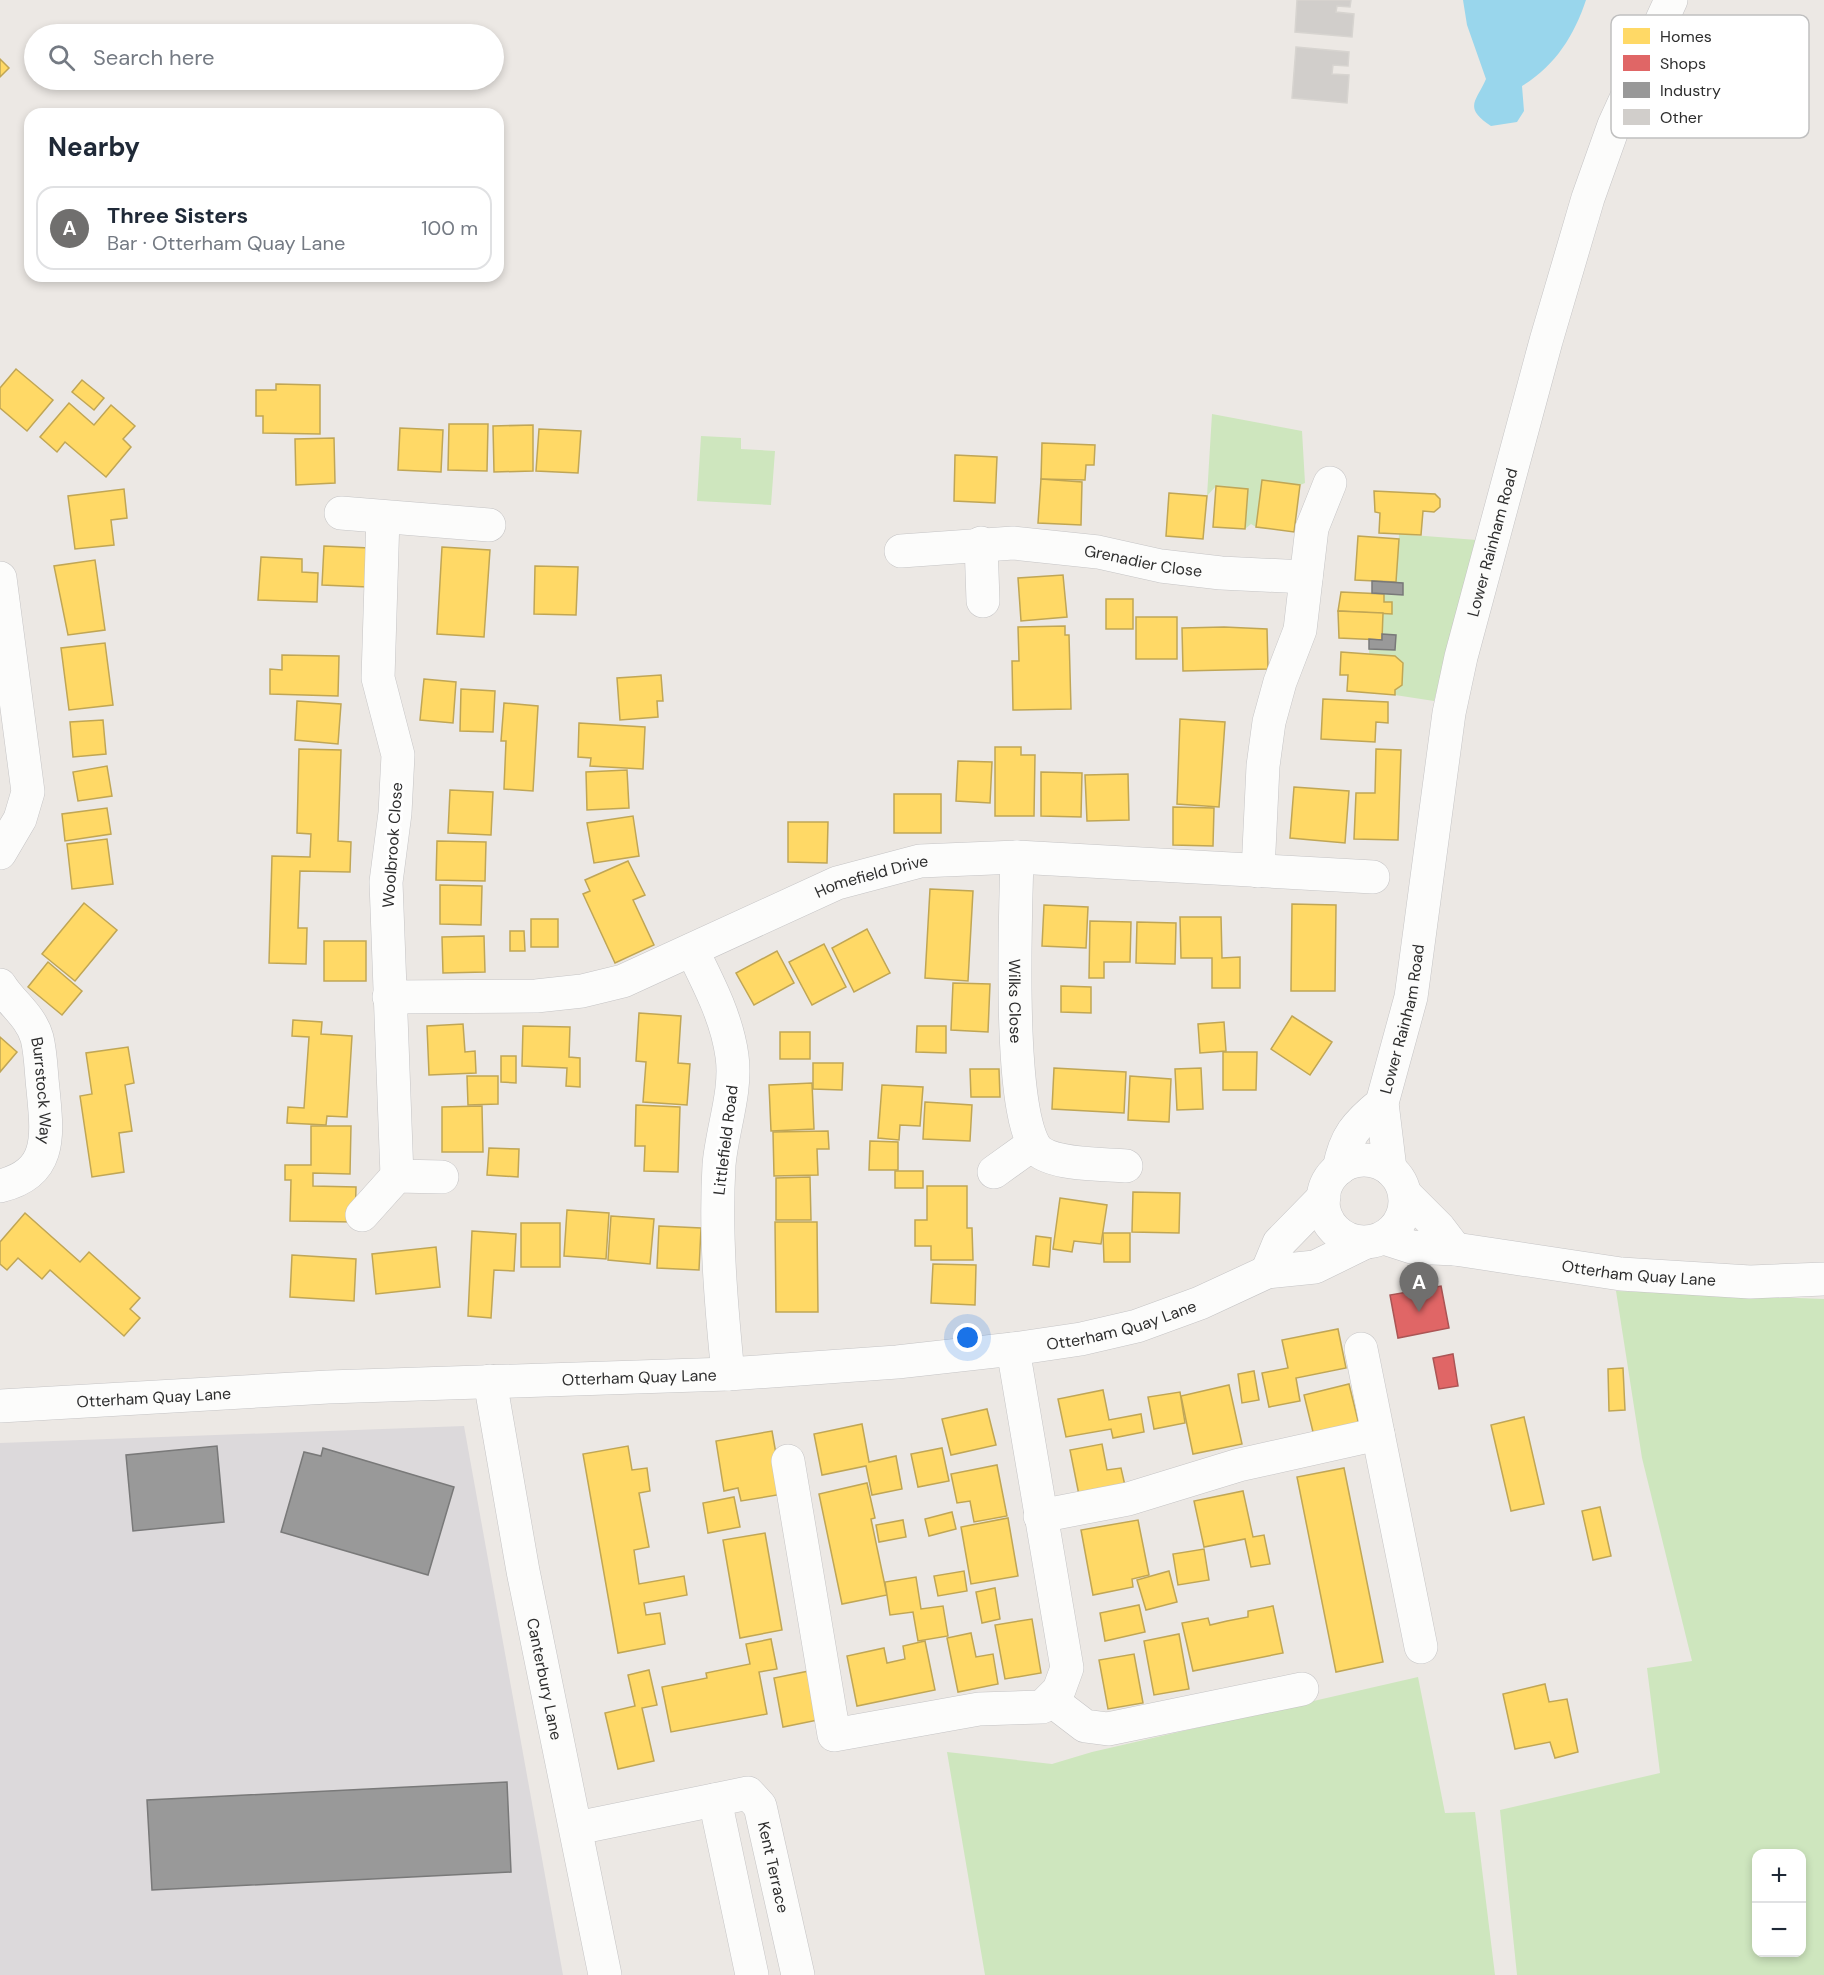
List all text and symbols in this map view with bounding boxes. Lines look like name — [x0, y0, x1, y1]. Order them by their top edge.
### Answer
legend — [1611, 15, 1809, 138]
search box — [24, 24, 504, 90]
text: Homes — [1660, 26, 1712, 47]
icon: search — [45, 41, 78, 74]
text: Search here — [93, 43, 214, 72]
text: Shops — [1660, 53, 1706, 74]
text: Industry — [1660, 80, 1721, 101]
text: Other — [1660, 107, 1703, 128]
text: Nearby — [48, 130, 140, 164]
text: Three Sisters — [107, 201, 248, 230]
text: A — [62, 215, 77, 241]
text: 100 m — [421, 215, 478, 241]
text: Bar · Otterham Quay Lane — [107, 230, 345, 256]
street label: Lower Rainham Road — [1462, 466, 1522, 619]
street label: Grenadier Close — [1083, 541, 1203, 582]
street label: Woolbrook Close — [378, 782, 407, 909]
street label: Homefield Drive — [811, 851, 929, 903]
street label: Lower Rainham Road — [1375, 943, 1429, 1096]
street label: Wilks Close — [1004, 959, 1027, 1044]
street label: Burrstock Way — [26, 1035, 56, 1146]
street label: Littlefield Road — [708, 1084, 743, 1196]
street label: Otterham Quay Lane — [1560, 1255, 1717, 1291]
pin: A — [1400, 1262, 1438, 1312]
street label: Otterham Quay Lane — [1045, 1295, 1199, 1355]
your location — [953, 1323, 982, 1352]
street label: Otterham Quay Lane — [562, 1364, 717, 1390]
street label: Otterham Quay Lane — [76, 1383, 232, 1413]
street label: Canterbury Lane — [522, 1616, 567, 1742]
street label: Kent Terrace — [753, 1820, 794, 1915]
map controls — [1752, 1849, 1806, 1957]
button: + — [1752, 1849, 1806, 1903]
button: − — [1752, 1903, 1806, 1957]

